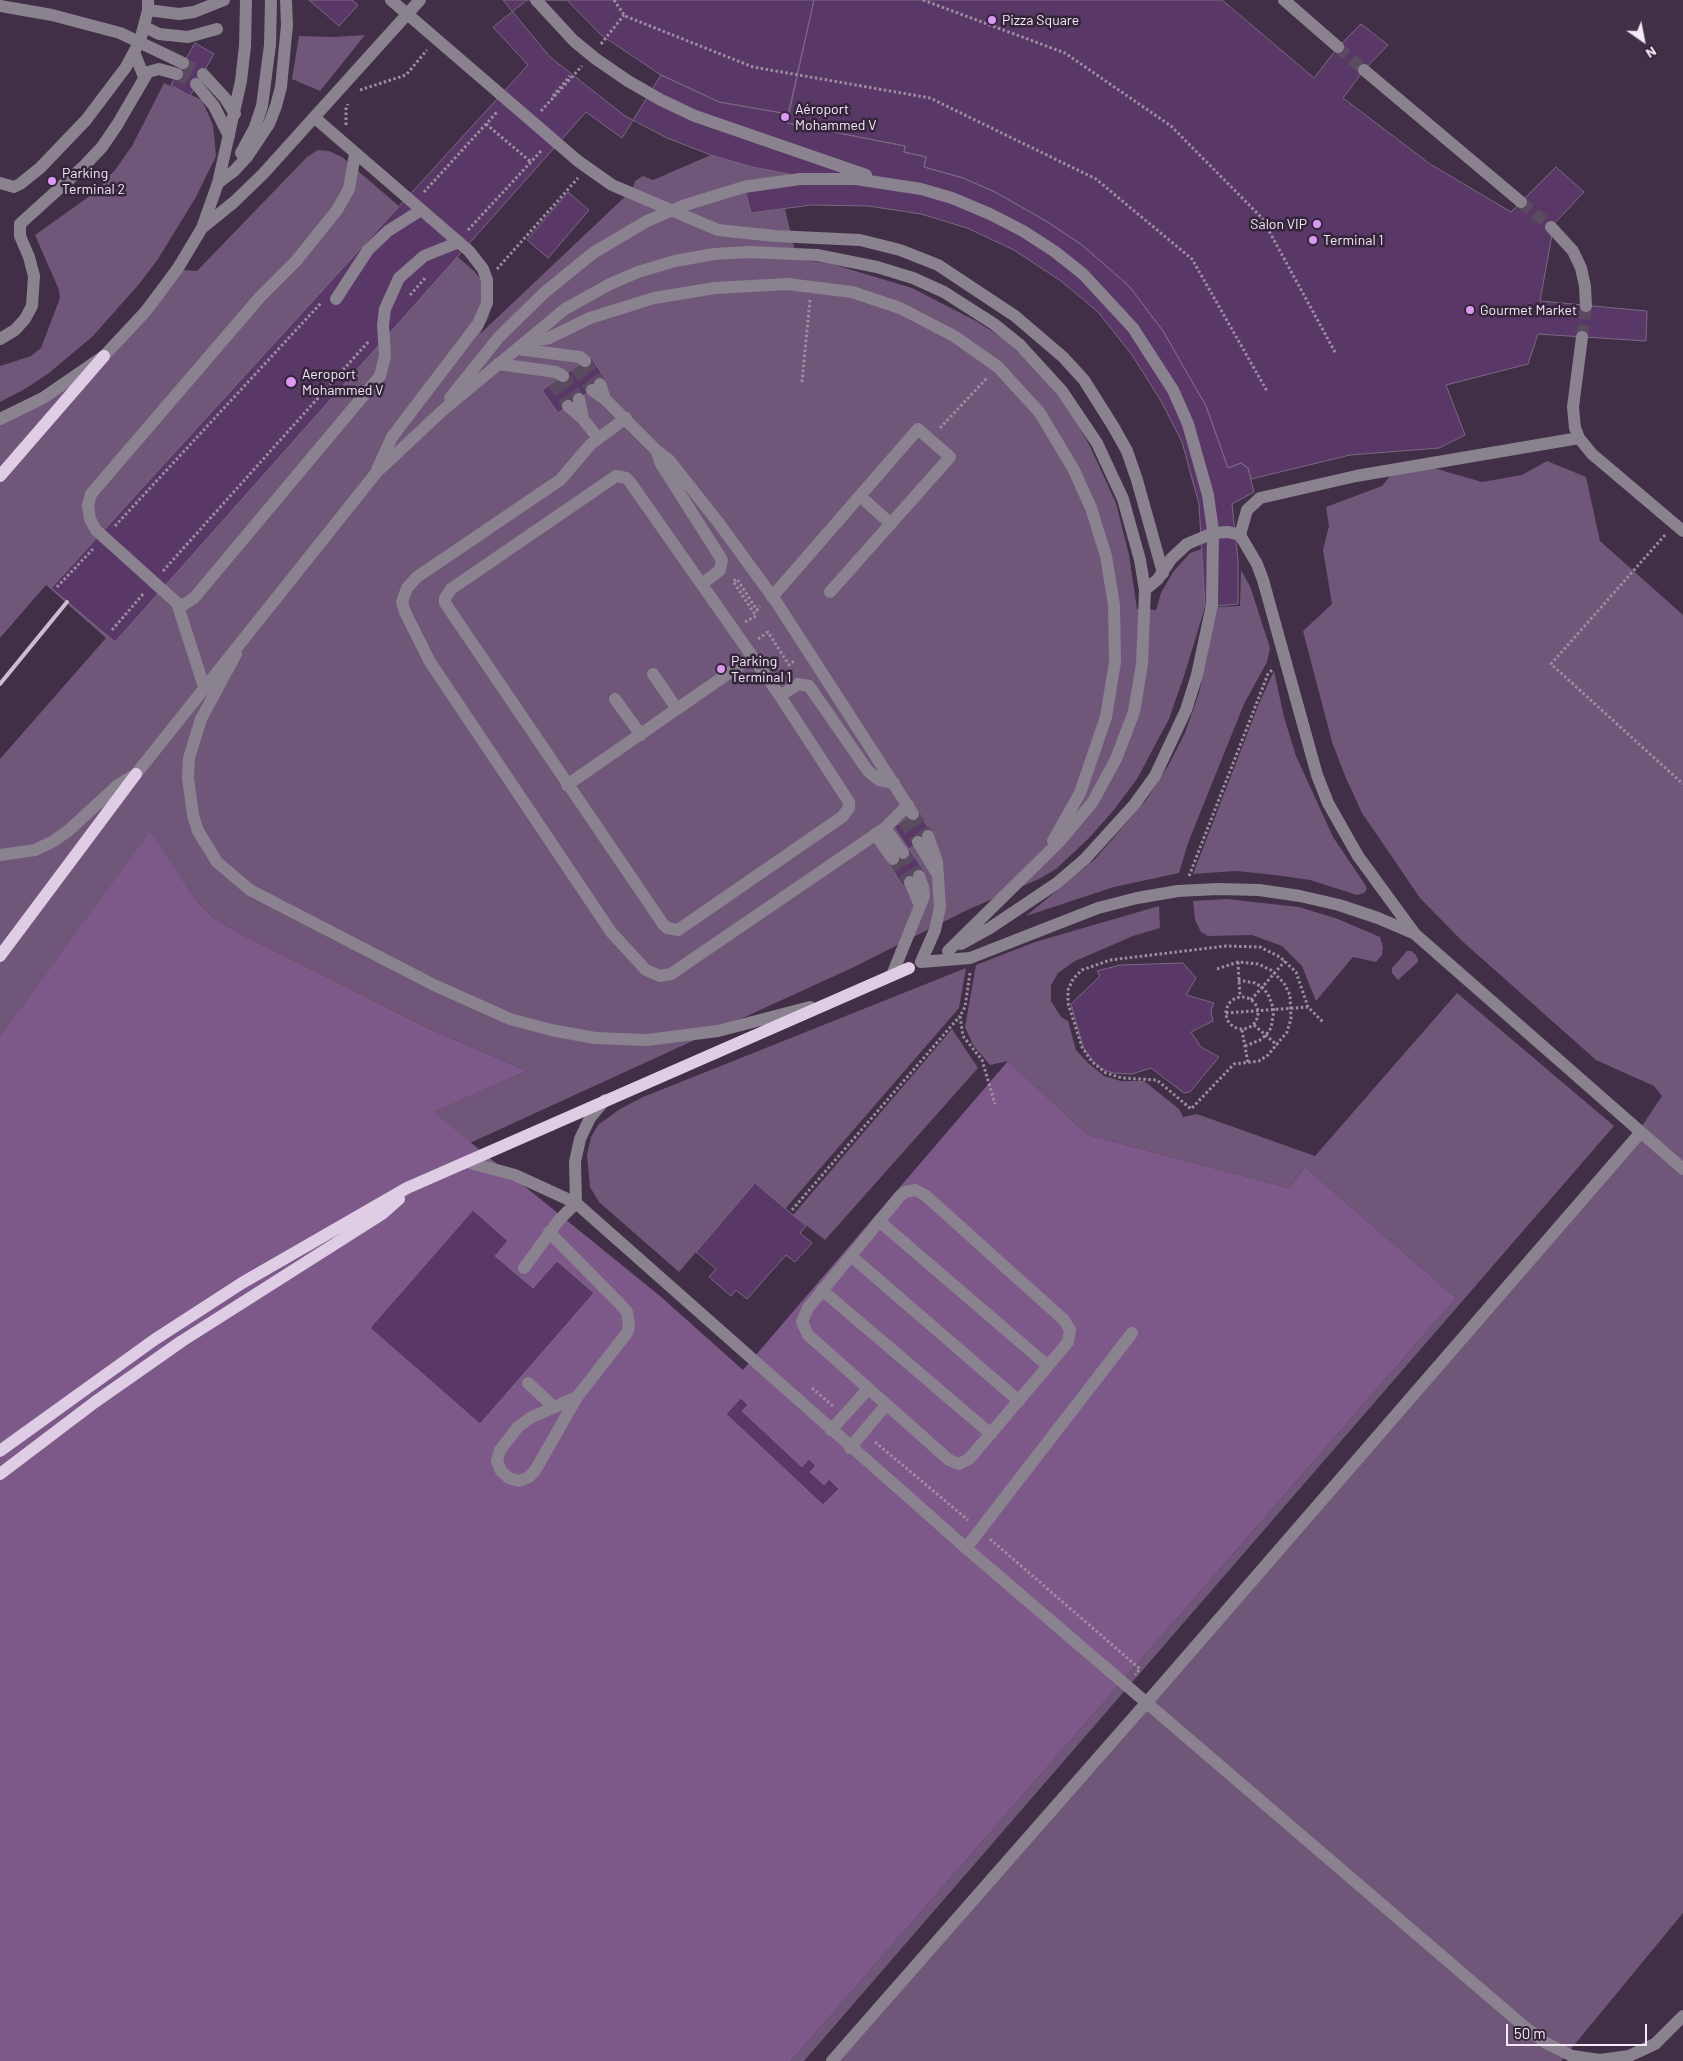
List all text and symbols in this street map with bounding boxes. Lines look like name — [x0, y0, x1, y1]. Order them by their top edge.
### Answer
place label: Pizza Square — [1002, 12, 1079, 28]
marker: Pizza Square — [986, 14, 998, 26]
north arrow — [1618, 15, 1668, 65]
text: N — [1643, 43, 1660, 63]
place label: Aéroport Mohammed V — [795, 101, 877, 134]
marker: Aéroport Mohammed V — [779, 111, 791, 123]
place label: Parking Terminal 2 — [62, 165, 125, 198]
marker: Parking Terminal 2 — [46, 175, 58, 187]
place label: Salon VIP — [1250, 216, 1307, 232]
marker: Salon VIP — [1311, 218, 1323, 230]
place label: Terminal 1 — [1323, 232, 1383, 248]
marker: Terminal 1 — [1307, 234, 1319, 246]
place label: Gourmet Market — [1480, 302, 1577, 318]
marker: Gourmet Market — [1464, 304, 1476, 316]
place label: Aeroport Mohammed V — [302, 366, 384, 398]
marker: Aeroport Mohammed V — [284, 375, 298, 389]
place label: Parking Terminal 1 — [731, 653, 791, 686]
marker: Parking Terminal 1 — [715, 663, 727, 675]
scale bar — [1508, 2014, 1649, 2046]
text: 50 m — [1514, 2024, 1546, 2042]

